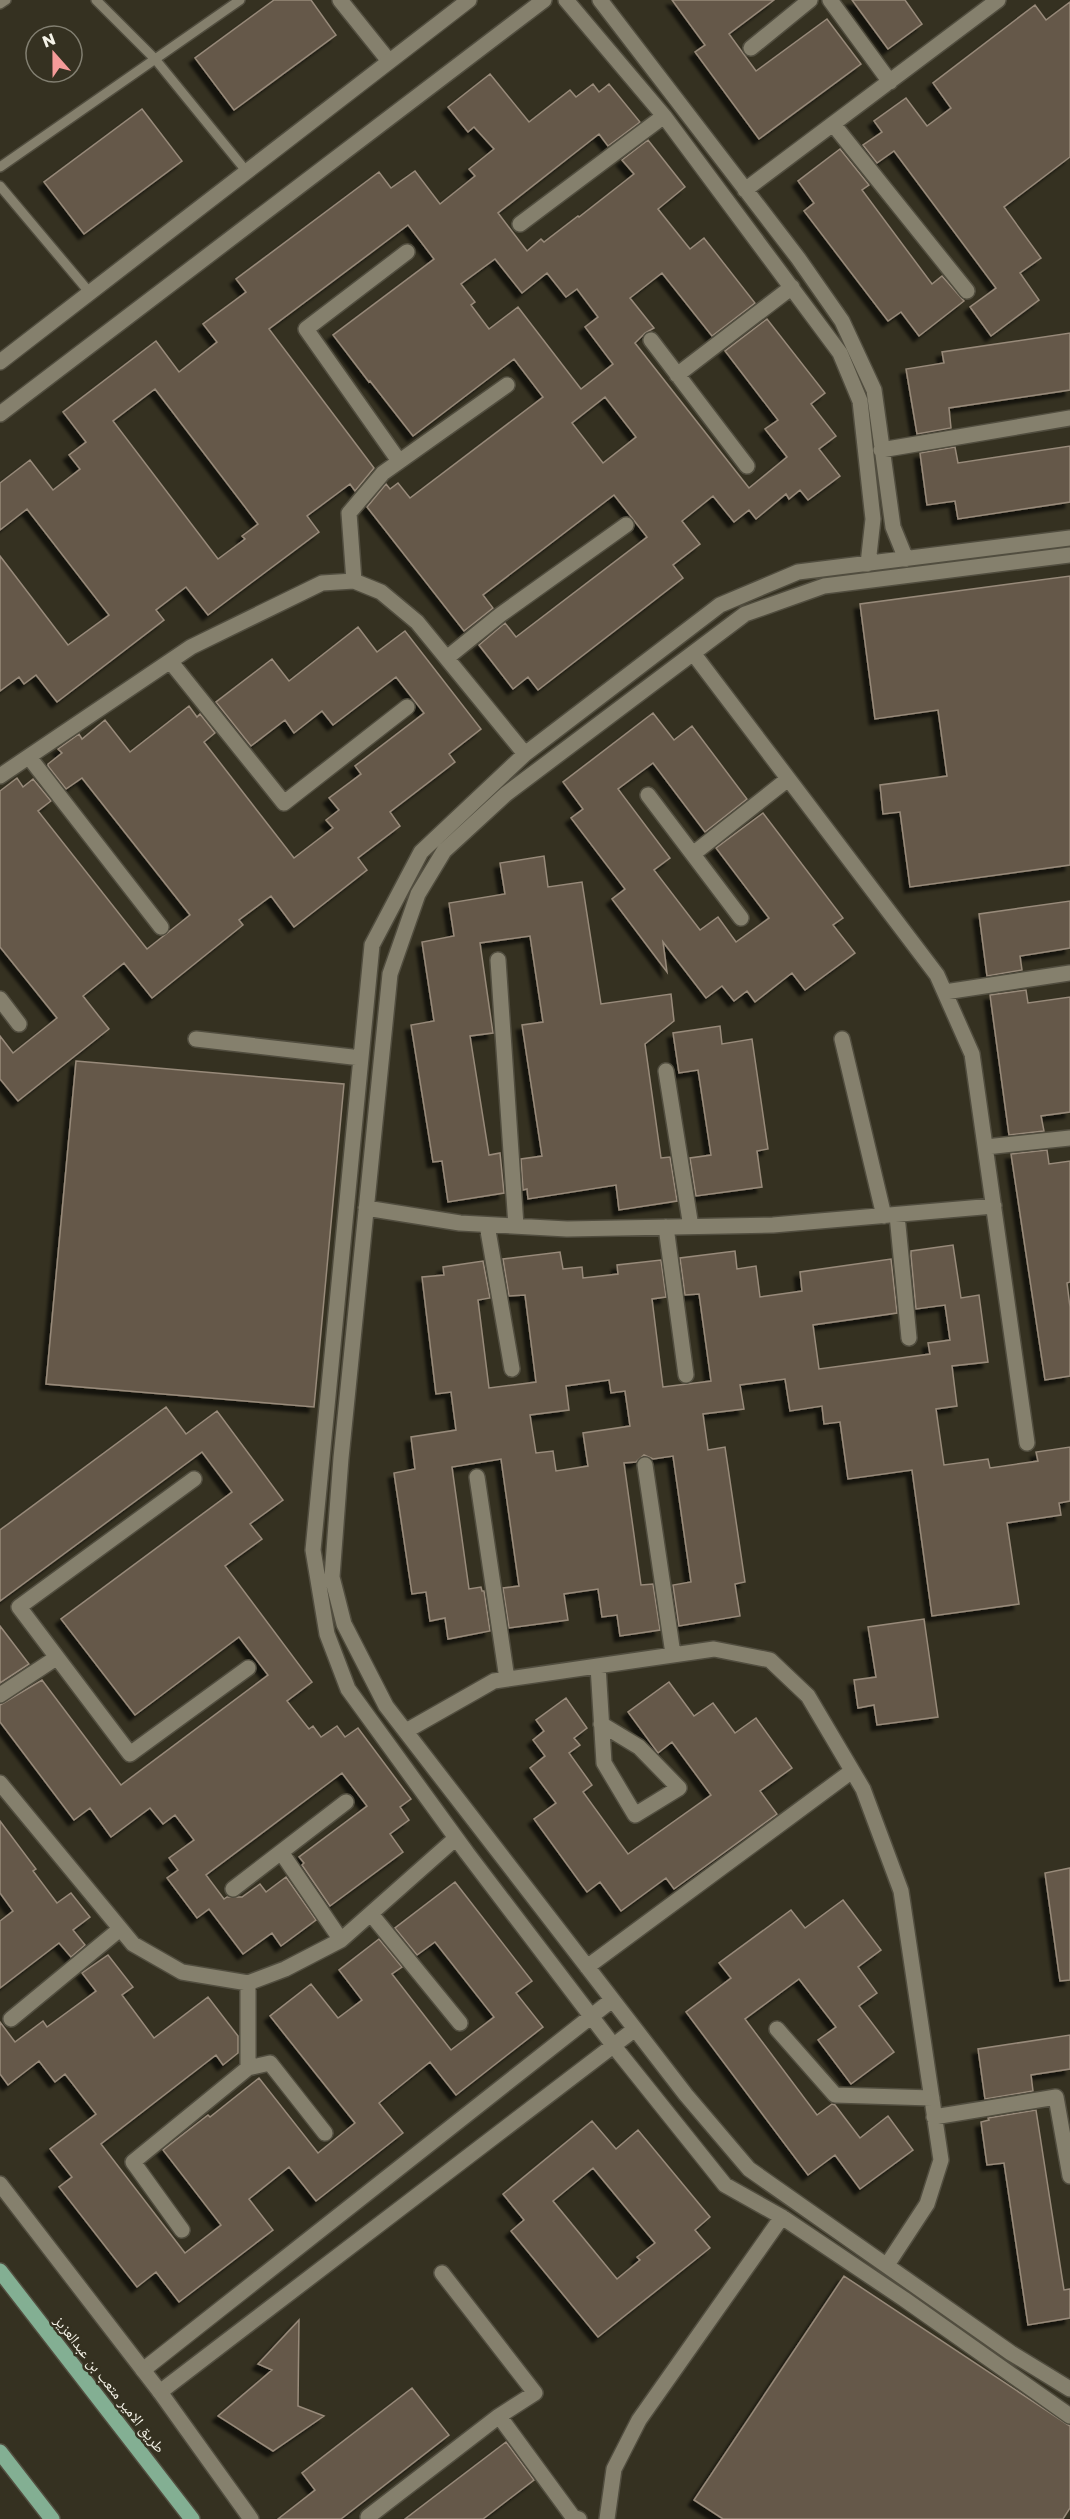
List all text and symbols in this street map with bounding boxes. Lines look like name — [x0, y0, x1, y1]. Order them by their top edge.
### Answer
north arrow — [24, 24, 84, 84]
text: N — [39, 28, 59, 53]
street label: طريق الامير متعب بن عبدالعزيز — [49, 2310, 170, 2457]

